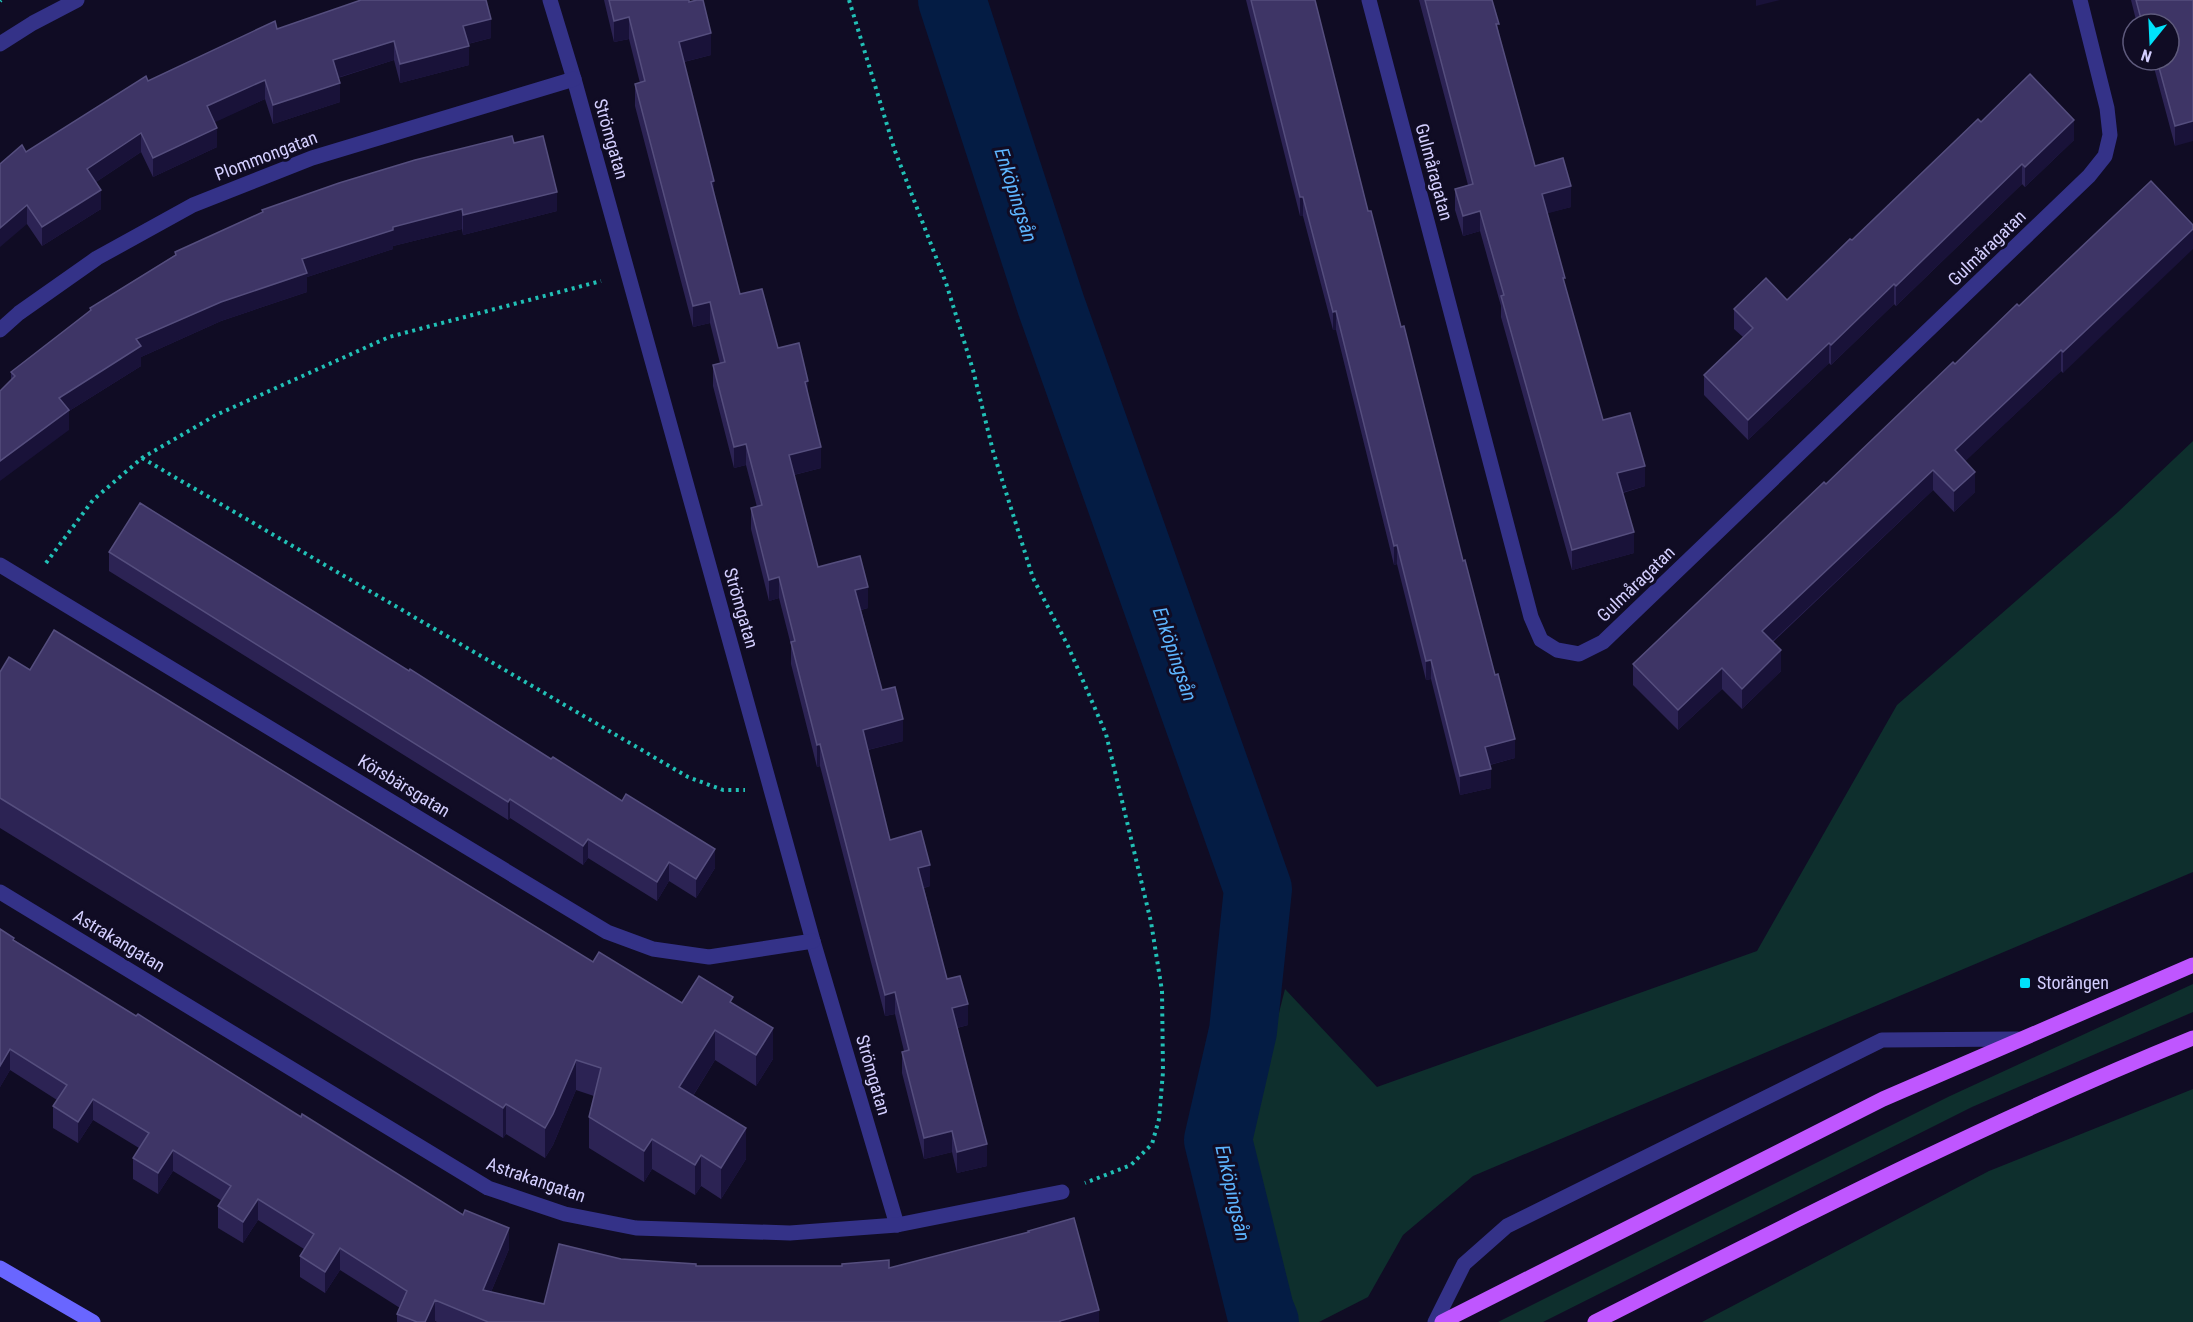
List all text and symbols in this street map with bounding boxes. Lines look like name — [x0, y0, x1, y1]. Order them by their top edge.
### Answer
north arrow — [2121, 12, 2181, 72]
text: N — [2139, 45, 2154, 66]
street label: Strömgatan — [590, 96, 633, 182]
street label: Gulmåragatan — [1411, 121, 1458, 223]
street label: Plommongatan — [212, 126, 320, 185]
water label: Enköpingsån — [989, 145, 1043, 245]
street label: Gulmåragatan — [1944, 206, 2030, 290]
street label: Gulmåragatan — [1593, 542, 1679, 626]
street label: Strömgatan — [720, 565, 763, 651]
water label: Enköpingsån — [1148, 604, 1202, 704]
street label: Körsbärsgatan — [354, 750, 454, 821]
street label: Astrakangatan — [70, 905, 169, 976]
place label: Storängen — [2037, 972, 2109, 993]
marker: Storängen — [2018, 976, 2032, 990]
street label: Strömgatan — [852, 1032, 895, 1118]
water label: Enköpingsån — [1210, 1143, 1256, 1243]
street label: Astrakangatan — [484, 1153, 588, 1206]

